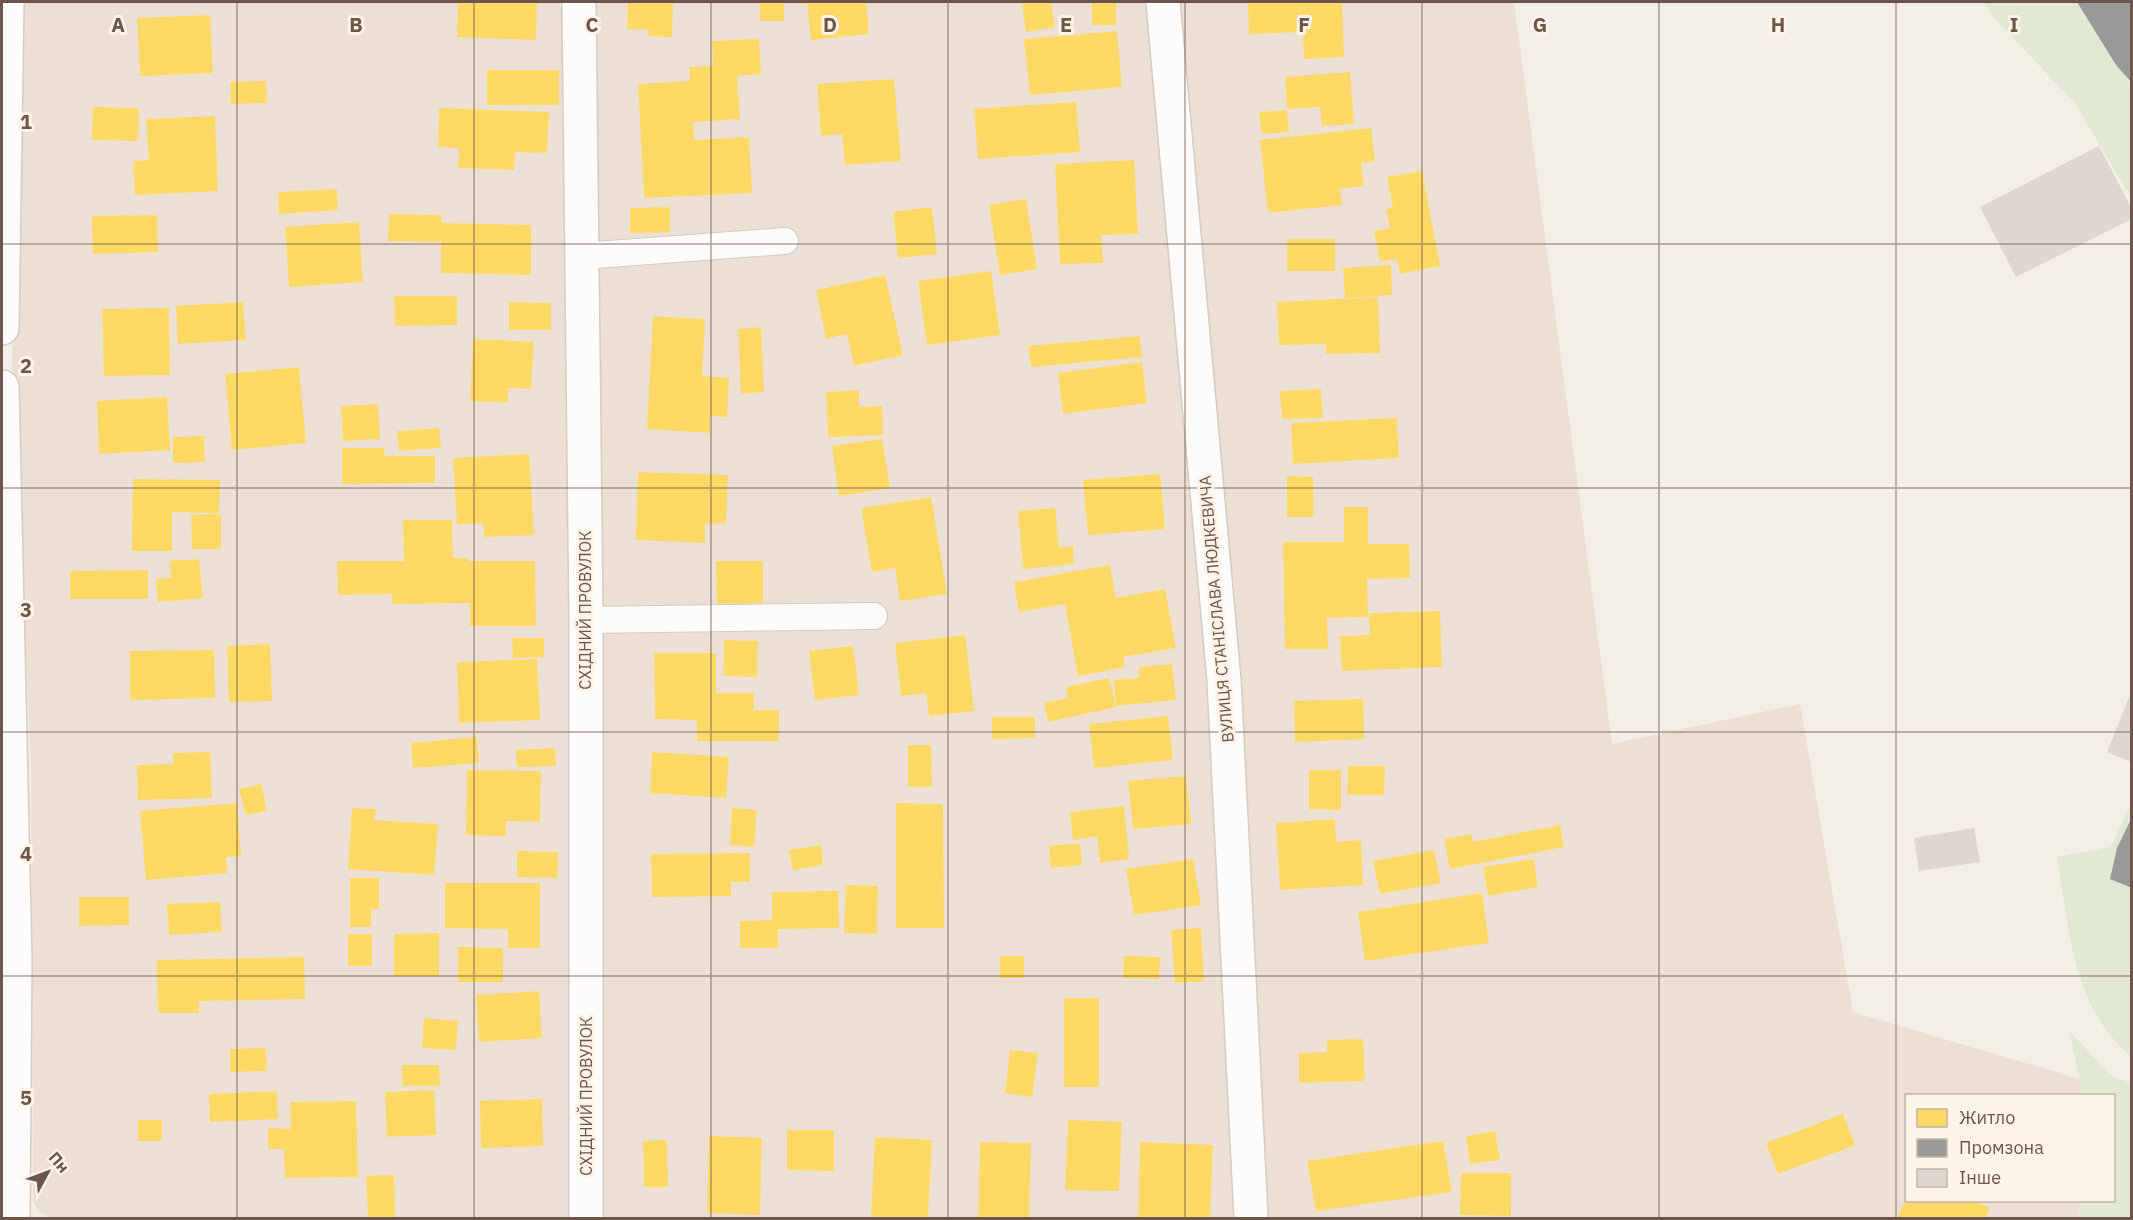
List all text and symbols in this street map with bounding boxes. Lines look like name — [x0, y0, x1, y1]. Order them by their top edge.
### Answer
text: A — [111, 11, 125, 38]
text: B — [349, 11, 363, 38]
text: C — [585, 11, 599, 38]
text: D — [823, 11, 837, 38]
text: E — [1060, 11, 1072, 38]
text: F — [1298, 11, 1310, 38]
text: G — [1533, 11, 1547, 38]
text: H — [1771, 11, 1785, 38]
text: I — [2010, 11, 2018, 38]
text: 1 — [20, 108, 32, 135]
text: 2 — [20, 352, 32, 379]
street label: ВУЛИЦЯ СТАНІСЛАВА ЛЮДКЕВИЧА — [1194, 475, 1238, 743]
street label: СХІДНИЙ ПРОВУЛОК — [575, 530, 595, 690]
text: 3 — [20, 596, 32, 623]
text: 4 — [20, 840, 32, 867]
street label: СХІДНИЙ ПРОВУЛОК — [576, 1016, 596, 1176]
text: 5 — [20, 1084, 32, 1111]
legend — [1905, 1094, 2115, 1202]
text: Житло — [1959, 1106, 2015, 1129]
text: Промзона — [1959, 1136, 2044, 1159]
north arrow — [18, 1142, 78, 1202]
text: Пн — [45, 1148, 74, 1177]
text: Інше — [1959, 1166, 2001, 1189]

